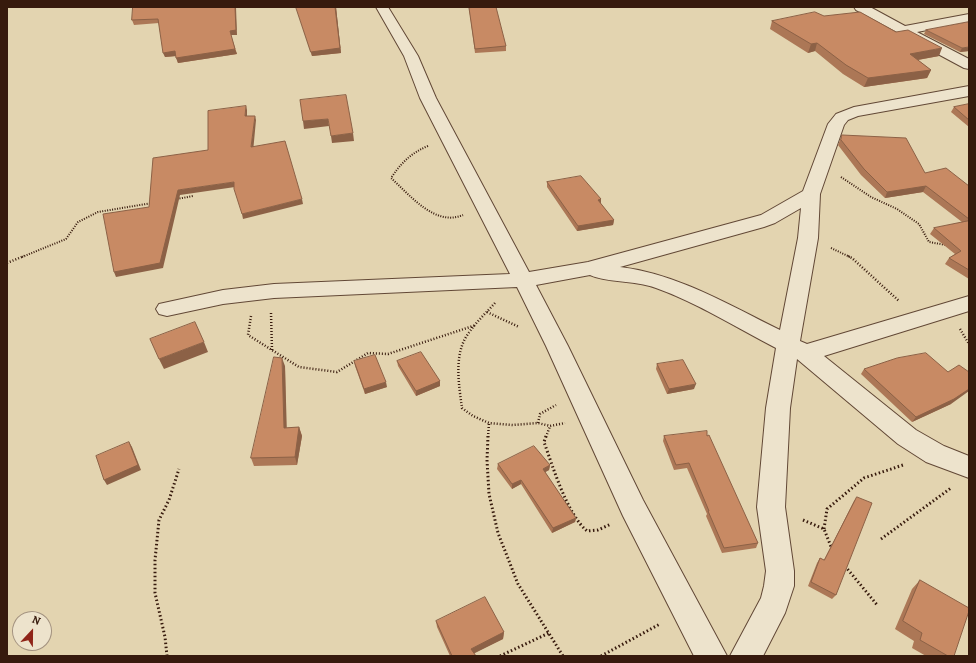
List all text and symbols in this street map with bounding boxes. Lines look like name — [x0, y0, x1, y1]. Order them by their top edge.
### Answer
north arrow — [12, 611, 52, 651]
text: N — [30, 612, 43, 629]

